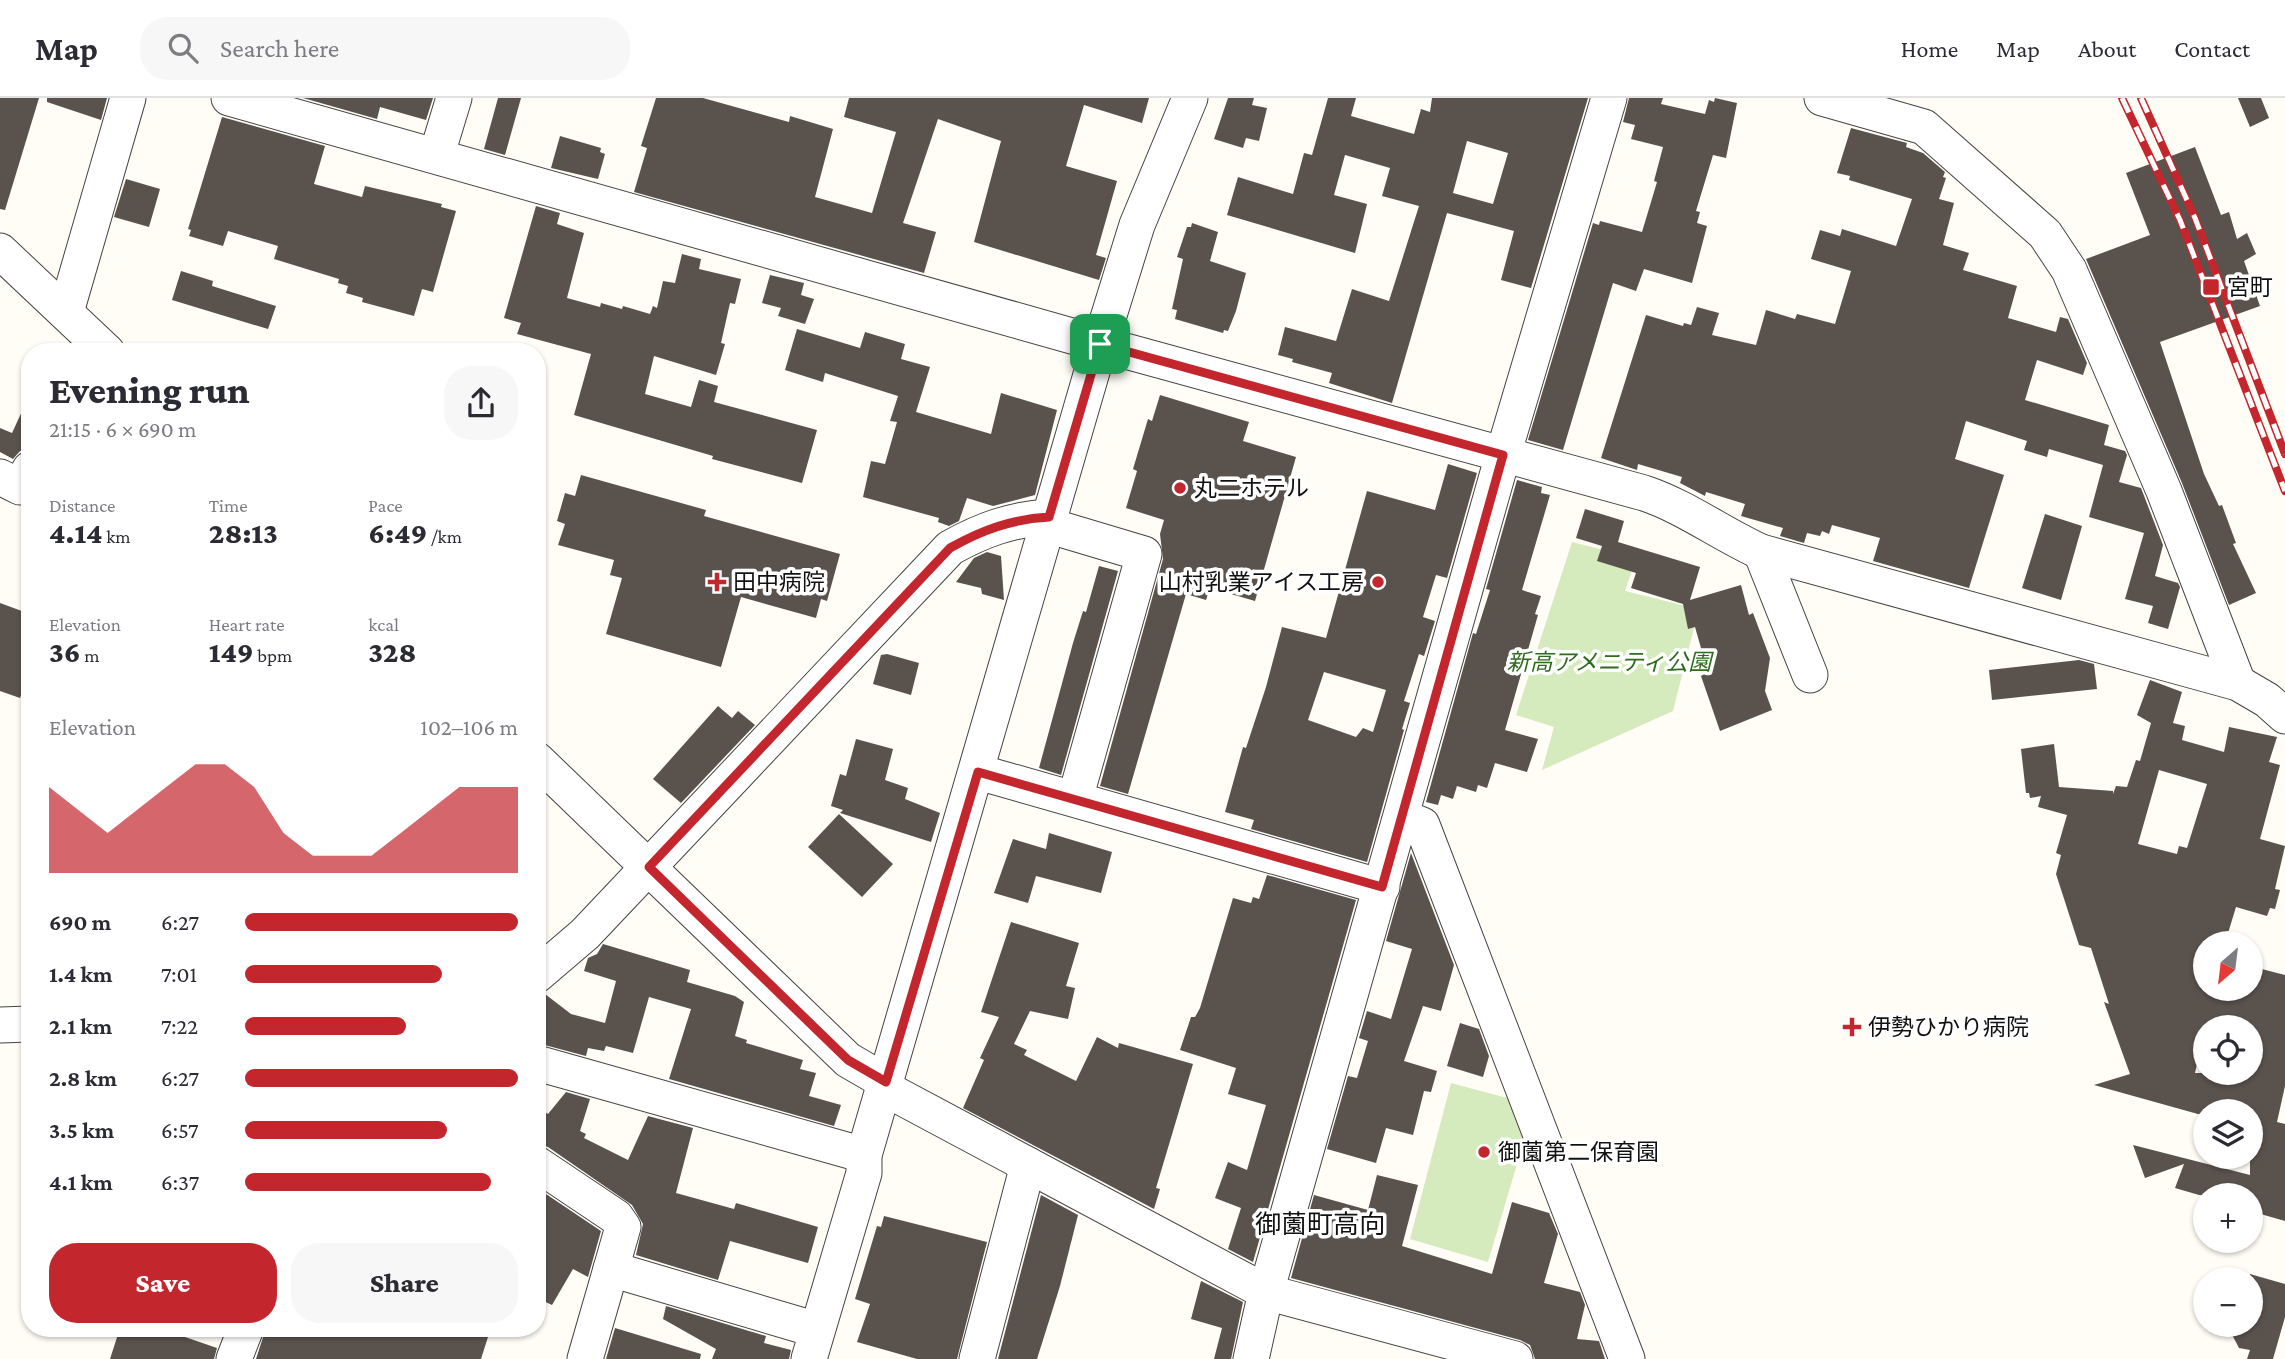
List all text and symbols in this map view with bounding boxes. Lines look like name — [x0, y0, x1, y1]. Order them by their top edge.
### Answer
search box — [140, 17, 630, 80]
icon: search — [164, 29, 202, 67]
text: Map — [35, 30, 98, 67]
text: Search here — [220, 34, 339, 63]
text: Home — [1901, 35, 1958, 62]
text: Map — [1996, 35, 2040, 62]
text: About — [2078, 35, 2136, 62]
text: Contact — [2174, 35, 2250, 62]
place label: 宮町 — [2227, 274, 2273, 300]
marker: 宮町 — [2201, 277, 2221, 297]
pin — [1070, 314, 1130, 374]
icon: arrive — [1081, 325, 1119, 363]
button: share — [444, 366, 518, 440]
text: Evening run — [49, 369, 250, 411]
text: 21:15 · 6 × 690 m — [49, 416, 197, 442]
place label: 丸二ホテル — [1194, 475, 1309, 501]
marker: 丸二ホテル — [1172, 480, 1188, 496]
text: Distance — [49, 495, 115, 516]
text: Time — [209, 495, 248, 516]
text: Pace — [368, 495, 403, 516]
text: 4.14 — [49, 516, 103, 549]
text: 28:13 — [209, 516, 278, 549]
text: 6:49 — [368, 516, 427, 549]
text: km — [103, 526, 131, 547]
text: /km — [427, 526, 462, 547]
place label: 田中病院 — [733, 569, 825, 595]
place label: 山村乳業アイス工房 — [1159, 569, 1364, 595]
marker: 田中病院 — [707, 572, 727, 592]
marker: 山村乳業アイス工房 — [1370, 574, 1386, 590]
text: Elevation — [49, 614, 121, 635]
text: Heart rate — [209, 614, 285, 635]
text: kcal — [368, 614, 399, 635]
text: 36 — [49, 635, 81, 668]
text: 149 — [209, 635, 254, 668]
text: 328 — [368, 635, 417, 668]
text: m — [81, 645, 100, 666]
text: bpm — [254, 645, 292, 666]
park label: 新高アメニティ公園 — [1507, 649, 1714, 675]
text: Elevation — [49, 714, 136, 740]
text: 102–106 m — [420, 714, 518, 740]
text: 690 m — [49, 909, 111, 935]
text: 6:27 — [161, 909, 199, 935]
north arrow — [2193, 931, 2263, 1001]
map controls — [2193, 931, 2263, 1337]
text: 1.4 km — [49, 961, 112, 987]
text: 7:01 — [161, 961, 197, 987]
text: 2.1 km — [49, 1013, 112, 1039]
text: 7:22 — [161, 1013, 198, 1039]
place label: 伊勢ひかり病院 — [1868, 1014, 2029, 1040]
button: locate — [2193, 1015, 2263, 1085]
marker: 伊勢ひかり病院 — [1842, 1017, 1862, 1037]
text: 2.8 km — [49, 1065, 117, 1091]
text: 6:27 — [161, 1065, 199, 1091]
button: layers — [2193, 1099, 2263, 1169]
text: 3.5 km — [49, 1117, 114, 1143]
text: 6:57 — [161, 1117, 199, 1143]
place label: 御薗第二保育園 — [1498, 1139, 1659, 1165]
marker: 御薗第二保育園 — [1476, 1144, 1492, 1160]
text: 4.1 km — [49, 1169, 113, 1195]
text: 6:37 — [161, 1169, 199, 1195]
button: + — [2193, 1183, 2263, 1253]
district label: 御薗町高向 — [1255, 1210, 1385, 1239]
button: Save — [49, 1243, 277, 1323]
button: Share — [291, 1243, 518, 1323]
button: − — [2193, 1267, 2263, 1337]

